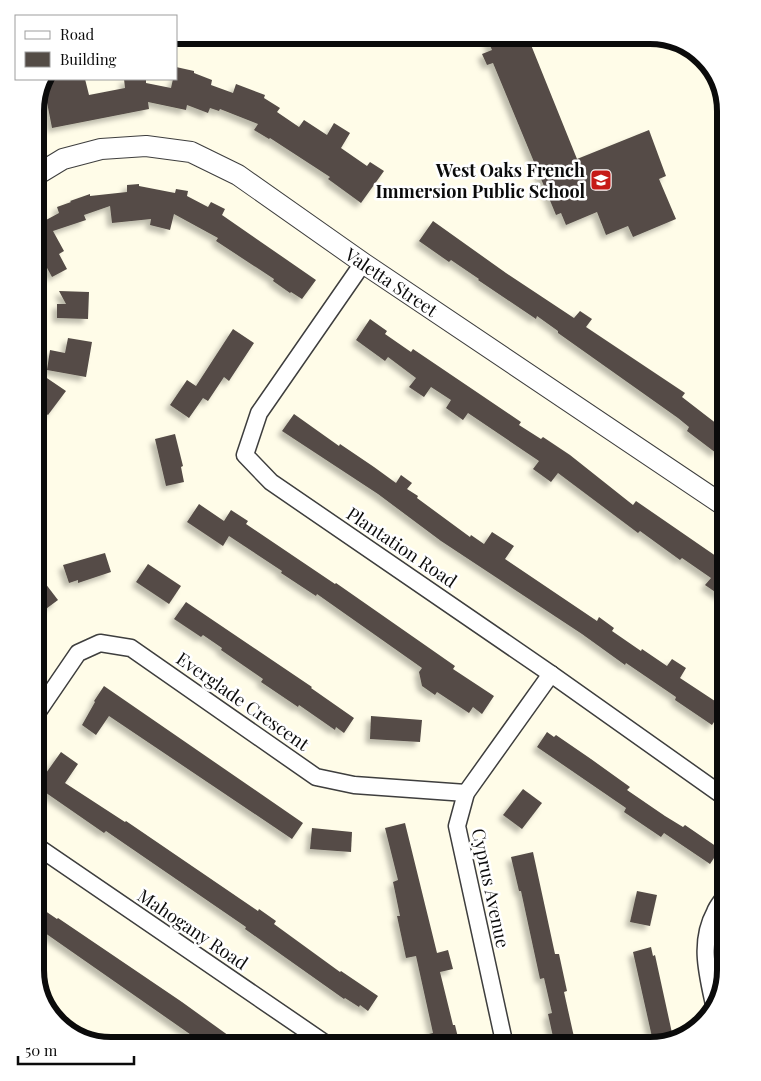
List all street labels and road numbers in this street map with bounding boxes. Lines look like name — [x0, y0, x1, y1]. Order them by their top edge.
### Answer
street label: Valetta Street — [340, 242, 443, 322]
street label: Plantation Road — [342, 501, 462, 593]
street label: Everglade Crescent — [172, 646, 315, 756]
street label: Cyprus Avenue — [467, 826, 515, 950]
street label: Mahogany Road — [133, 883, 253, 975]

